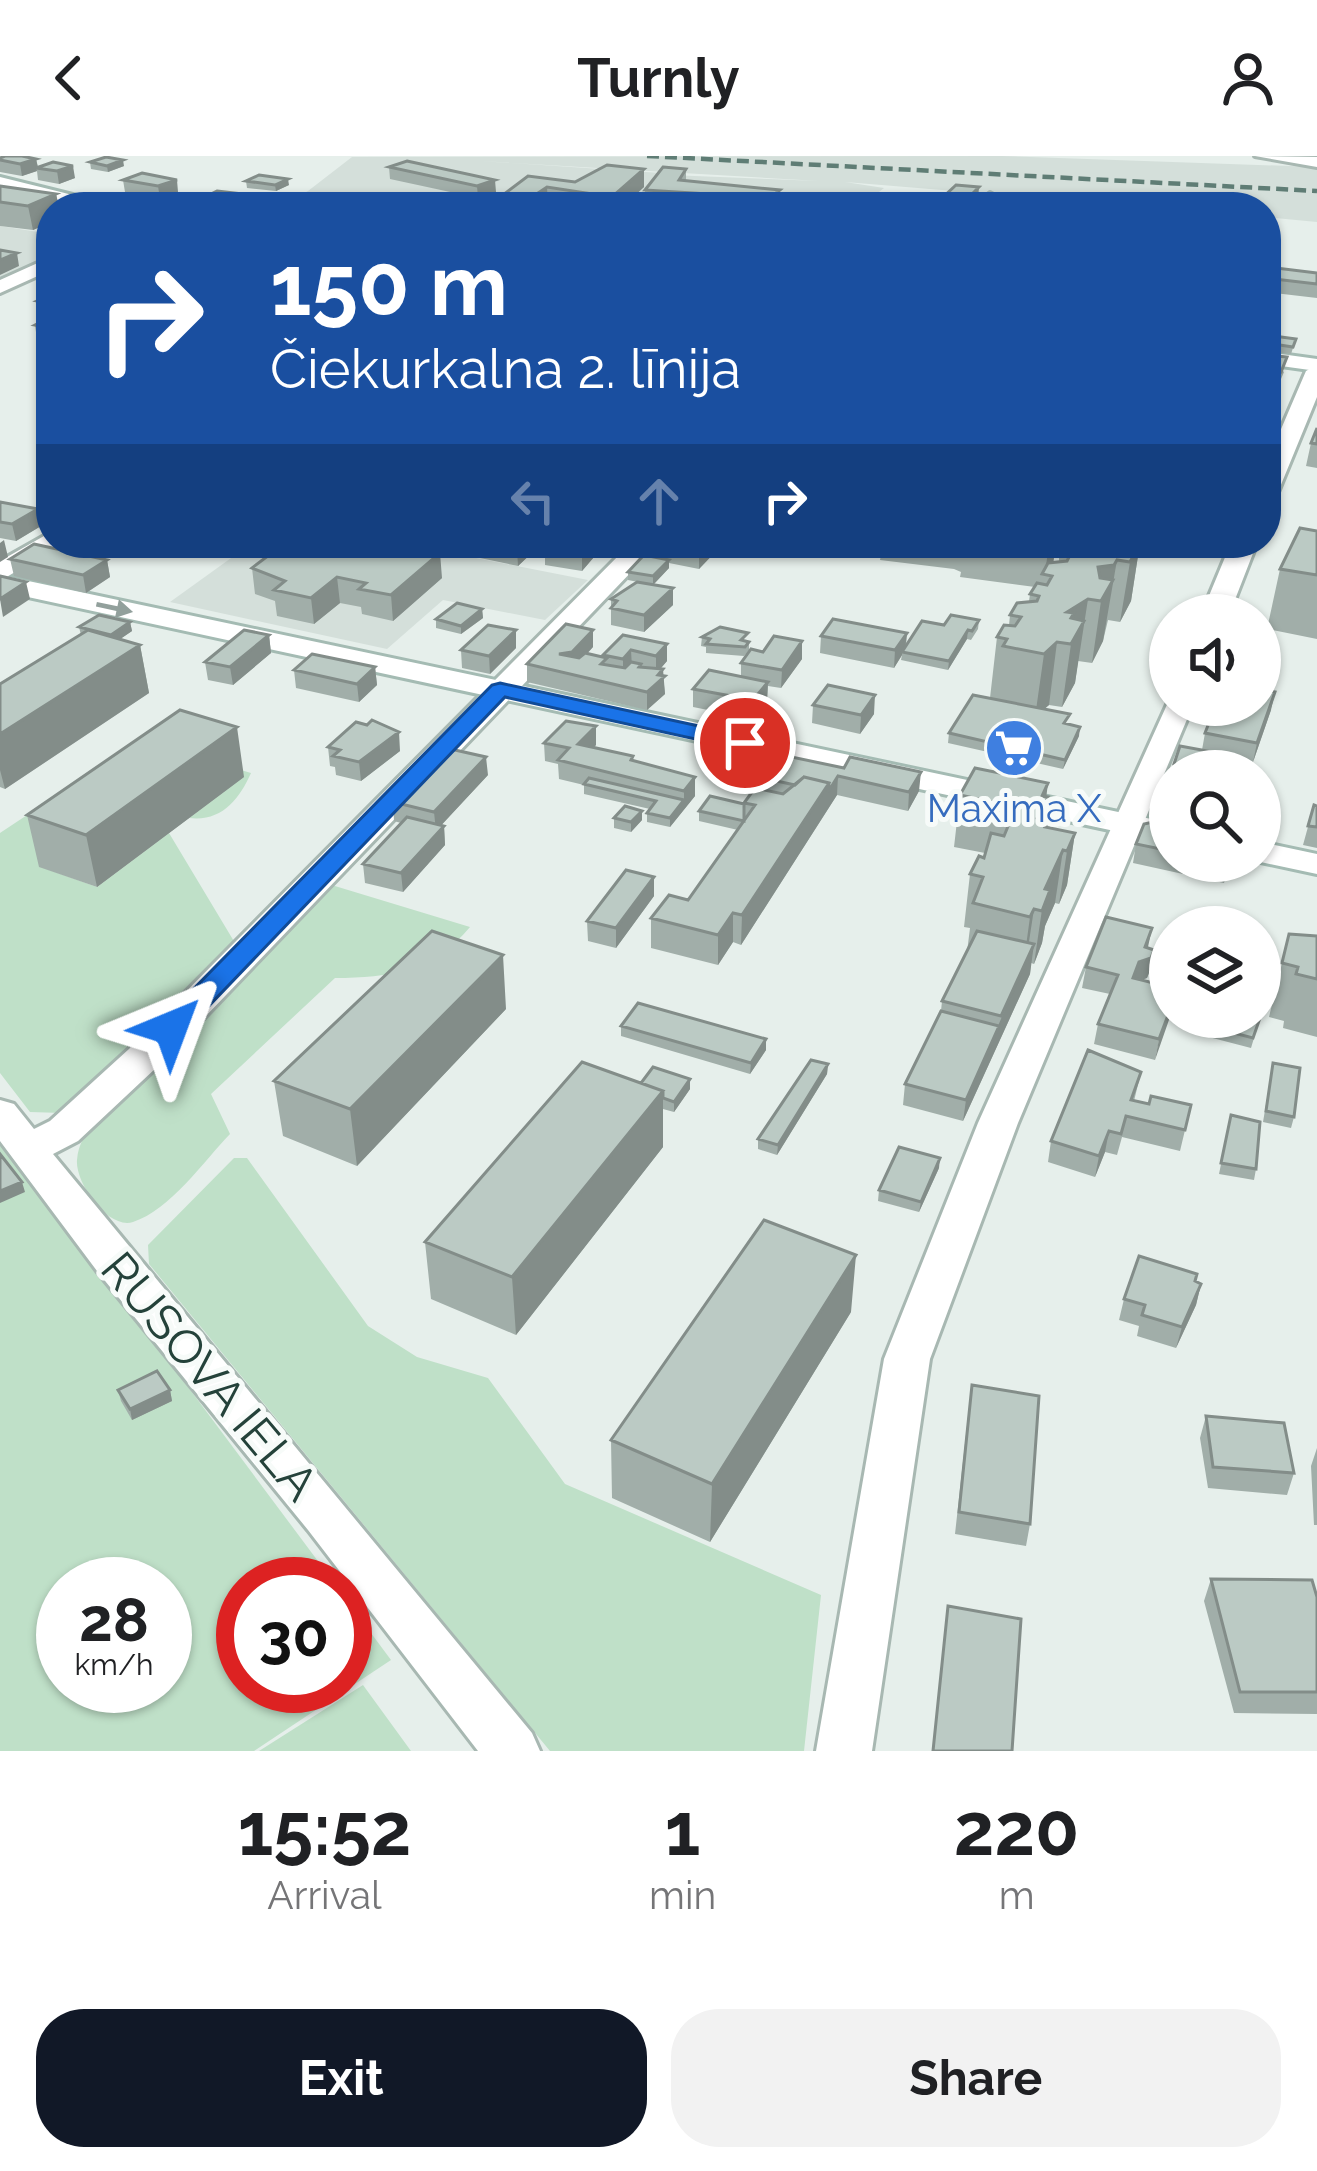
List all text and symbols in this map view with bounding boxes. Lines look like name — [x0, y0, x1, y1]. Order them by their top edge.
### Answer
icon: back — [36, 45, 102, 111]
icon: person — [1215, 45, 1281, 111]
text: Turnly — [577, 46, 740, 110]
text: 150 m — [270, 236, 508, 335]
icon: right — [72, 240, 228, 396]
text: Čiekurkalna 2. līnija — [270, 337, 741, 401]
icon: left — [500, 468, 566, 534]
icon: ahead — [626, 468, 692, 534]
icon: right — [752, 468, 818, 534]
map controls — [1149, 594, 1281, 1038]
button: sound — [1149, 594, 1281, 726]
one-way arrow — [96, 599, 134, 618]
pin — [694, 692, 796, 794]
icon: arrive — [712, 710, 778, 776]
supermarket icon: Maxima X — [983, 717, 1045, 779]
button: search — [1149, 750, 1281, 882]
place label: Maxima X — [927, 785, 1102, 831]
button: layers — [1149, 906, 1281, 1038]
position arrow — [108, 965, 234, 1091]
street label: RUSOVA IELA — [90, 1241, 330, 1511]
speed limit sign: 30 — [216, 1557, 372, 1713]
text: 28 — [79, 1585, 149, 1655]
text: km/h — [74, 1647, 154, 1682]
text: 15:52 — [238, 1787, 411, 1872]
text: 1 — [665, 1787, 700, 1872]
text: 220 — [954, 1787, 1079, 1872]
text: Arrival — [267, 1872, 382, 1918]
text: min — [649, 1872, 716, 1918]
text: m — [999, 1872, 1035, 1918]
button: Exit — [36, 2009, 647, 2147]
button: Share — [671, 2009, 1281, 2147]

